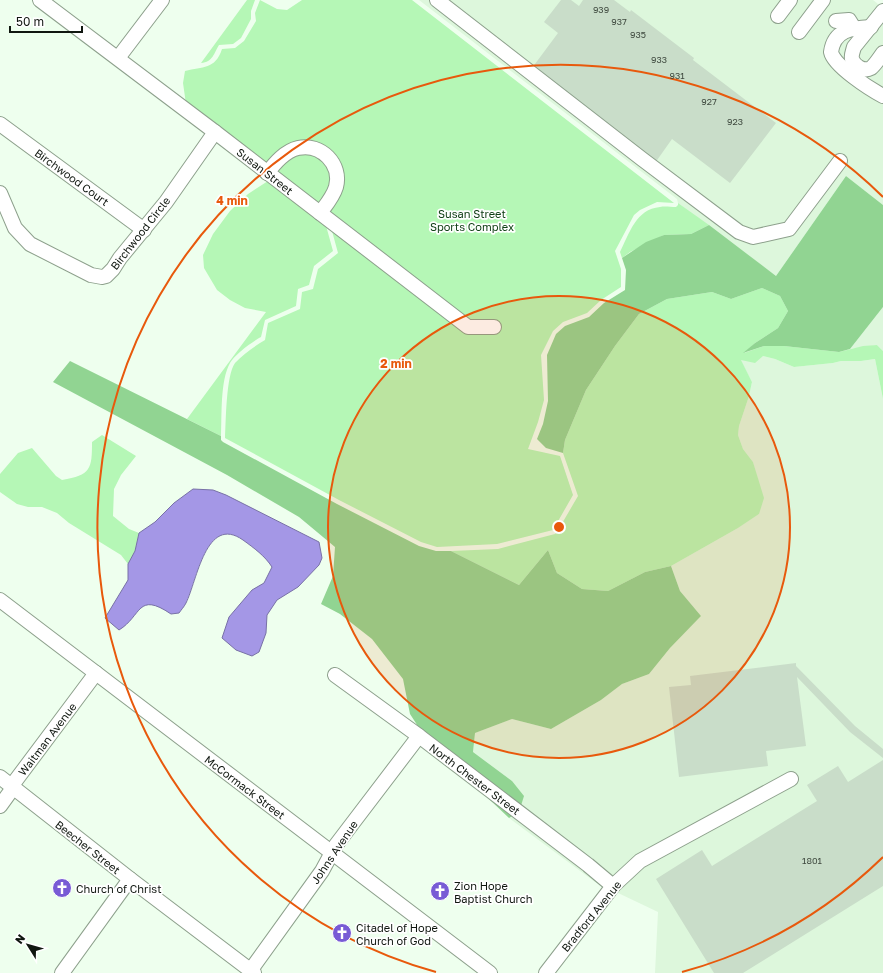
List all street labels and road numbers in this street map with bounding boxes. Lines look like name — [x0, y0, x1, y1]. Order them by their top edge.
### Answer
street label: Susan Street — [234, 145, 296, 197]
street label: Birchwood Court — [32, 146, 112, 208]
street label: Birchwood Circle — [107, 194, 173, 272]
street label: Waitman Avenue — [15, 700, 79, 778]
street label: North Chester Street — [427, 741, 523, 817]
street label: McCormack Street — [202, 753, 288, 821]
street label: Beecher Street — [53, 818, 123, 876]
street label: Johns Avenue — [308, 818, 360, 886]
street label: Bradford Avenue — [558, 878, 624, 954]

